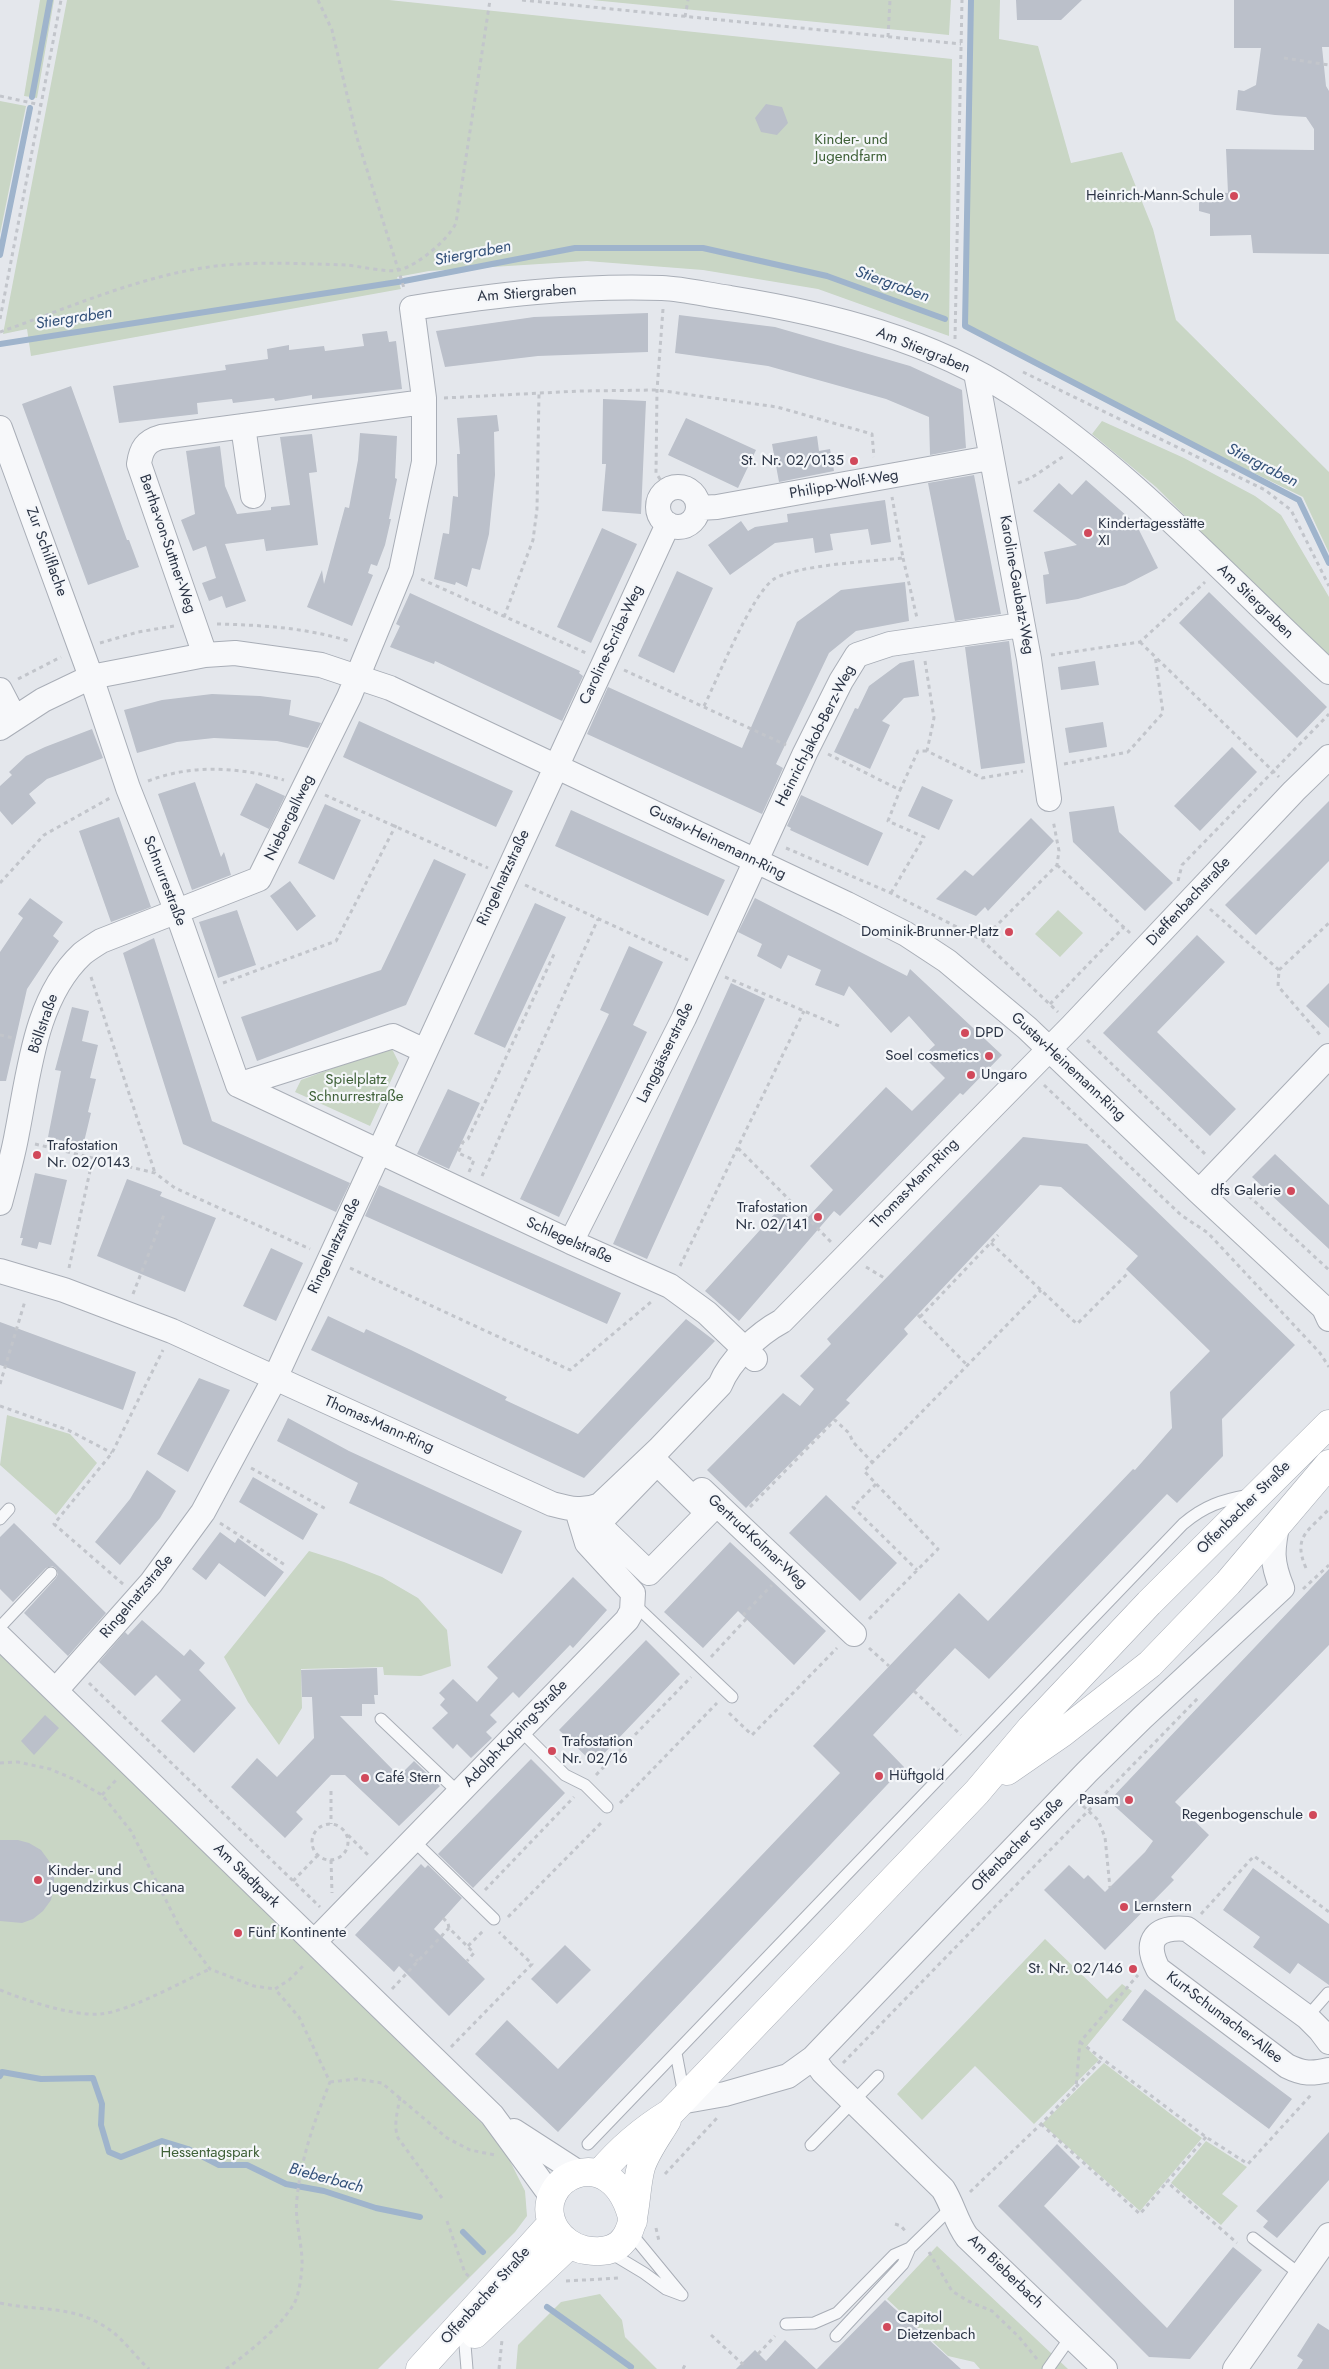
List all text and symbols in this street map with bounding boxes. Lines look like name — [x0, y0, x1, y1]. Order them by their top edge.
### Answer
park label: Kinder- und Jugendfarm — [814, 131, 888, 166]
place label: Heinrich-Mann-Schule — [1086, 187, 1224, 205]
marker: Heinrich-Mann-Schule — [1228, 190, 1240, 202]
water label: Stiergraben — [433, 237, 513, 271]
water label: Stiergraben — [852, 263, 932, 307]
street label: Am Stiergraben — [477, 282, 577, 306]
water label: Stiergraben — [34, 303, 114, 335]
street label: Am Stiergraben — [873, 324, 973, 378]
water label: Stiergraben — [1223, 440, 1301, 492]
place label: St. Nr. 02/0135 — [741, 452, 844, 470]
marker: St. Nr. 02/0135 — [848, 455, 860, 467]
street label: Philipp-Wolf-Weg — [788, 467, 900, 503]
street label: Bertha-von-Suttner-Weg — [135, 472, 199, 616]
street label: Zur Schilflache — [22, 505, 70, 599]
street label: Karoline-Gaubatz-Weg — [995, 514, 1037, 656]
place label: Kindertagesstätte XI — [1098, 515, 1205, 550]
marker: Kindertagesstätte XI — [1082, 527, 1094, 539]
street label: Am Stiergraben — [1213, 561, 1297, 643]
street label: Caroline-Scriba-Weg — [576, 582, 648, 708]
street label: Heinrich-Jakob-Berz-Weg — [773, 662, 859, 810]
street label: Niebergallweg — [261, 772, 319, 864]
street label: Gustav-Heinemann-Ring — [645, 802, 789, 884]
street label: Ringelnatzstraße — [474, 827, 534, 929]
street label: Schnurrestraße — [139, 833, 189, 929]
street label: Dieffenbachstraße — [1143, 854, 1235, 950]
place label: Dominik-Brunner-Platz — [861, 923, 999, 941]
marker: Dominik-Brunner-Platz — [1003, 926, 1015, 938]
street label: Böllstraße — [25, 992, 63, 1056]
street label: Langgässerstraße — [634, 1000, 698, 1106]
street label: Gustav-Heinemann-Ring — [1007, 1009, 1129, 1125]
place label: DPD — [975, 1024, 1004, 1042]
marker: DPD — [959, 1027, 971, 1039]
place label: Soel cosmetics — [885, 1047, 979, 1065]
marker: Soel cosmetics — [983, 1050, 995, 1062]
place label: Ungaro — [981, 1066, 1027, 1084]
marker: Ungaro — [965, 1069, 977, 1081]
park label: Spielplatz Schnurrestraße — [308, 1071, 404, 1106]
street label: Thomas-Mann-Ring — [867, 1135, 963, 1233]
place label: Trafostation Nr. 02/0143 — [47, 1137, 130, 1172]
marker: Trafostation Nr. 02/0143 — [31, 1149, 43, 1161]
place label: dfs Galerie — [1211, 1182, 1281, 1200]
marker: dfs Galerie — [1285, 1185, 1297, 1197]
street label: Ringelnatzstraße — [305, 1195, 365, 1297]
place label: Trafostation Nr. 02/141 — [736, 1199, 808, 1234]
marker: Trafostation Nr. 02/141 — [812, 1211, 824, 1223]
street label: Schlegelstraße — [523, 1214, 615, 1268]
street label: Thomas-Mann-Ring — [321, 1393, 437, 1457]
street label: Offenbacher Straße — [1194, 1458, 1294, 1558]
street label: Gertrud-Kolmar-Weg — [703, 1491, 811, 1593]
street label: Ringelnatzstraße — [97, 1551, 177, 1643]
street label: Adolph-Kolping-Straße — [460, 1677, 572, 1791]
place label: Trafostation Nr. 02/16 — [562, 1733, 633, 1768]
marker: Trafostation Nr. 02/16 — [546, 1745, 558, 1757]
place label: Hüftgold — [889, 1767, 944, 1785]
place label: Café Stern — [375, 1769, 442, 1787]
marker: Hüftgold — [873, 1770, 885, 1782]
marker: Café Stern — [359, 1772, 371, 1784]
place label: Pasam — [1079, 1791, 1119, 1809]
street label: Offenbacher Straße — [968, 1794, 1068, 1896]
marker: Pasam — [1123, 1794, 1135, 1806]
place label: Regenbogenschule — [1182, 1806, 1303, 1824]
marker: Regenbogenschule — [1307, 1809, 1319, 1821]
street label: Am Stadtpark — [209, 1840, 283, 1912]
place label: Kinder- und Jugendzirkus Chicana — [48, 1862, 185, 1897]
marker: Kinder- und Jugendzirkus Chicana — [32, 1874, 44, 1886]
place label: Lernstern — [1134, 1898, 1192, 1916]
marker: Lernstern — [1118, 1901, 1130, 1913]
place label: Fünf Kontinente — [248, 1924, 346, 1942]
marker: Fünf Kontinente — [232, 1927, 244, 1939]
place label: St. Nr. 02/146 — [1028, 1960, 1123, 1978]
marker: St. Nr. 02/146 — [1127, 1963, 1139, 1975]
street label: Kurt-Schumacher-Allee — [1162, 1968, 1286, 2068]
park label: Hessentagspark — [160, 2144, 260, 2162]
water label: Bieberbach — [287, 2160, 365, 2198]
street label: Am Bieberbach — [963, 2231, 1047, 2313]
street label: Offenbacher Straße — [438, 2244, 534, 2348]
place label: Capitol Dietzenbach — [897, 2309, 976, 2344]
marker: Capitol Dietzenbach — [881, 2321, 893, 2333]

